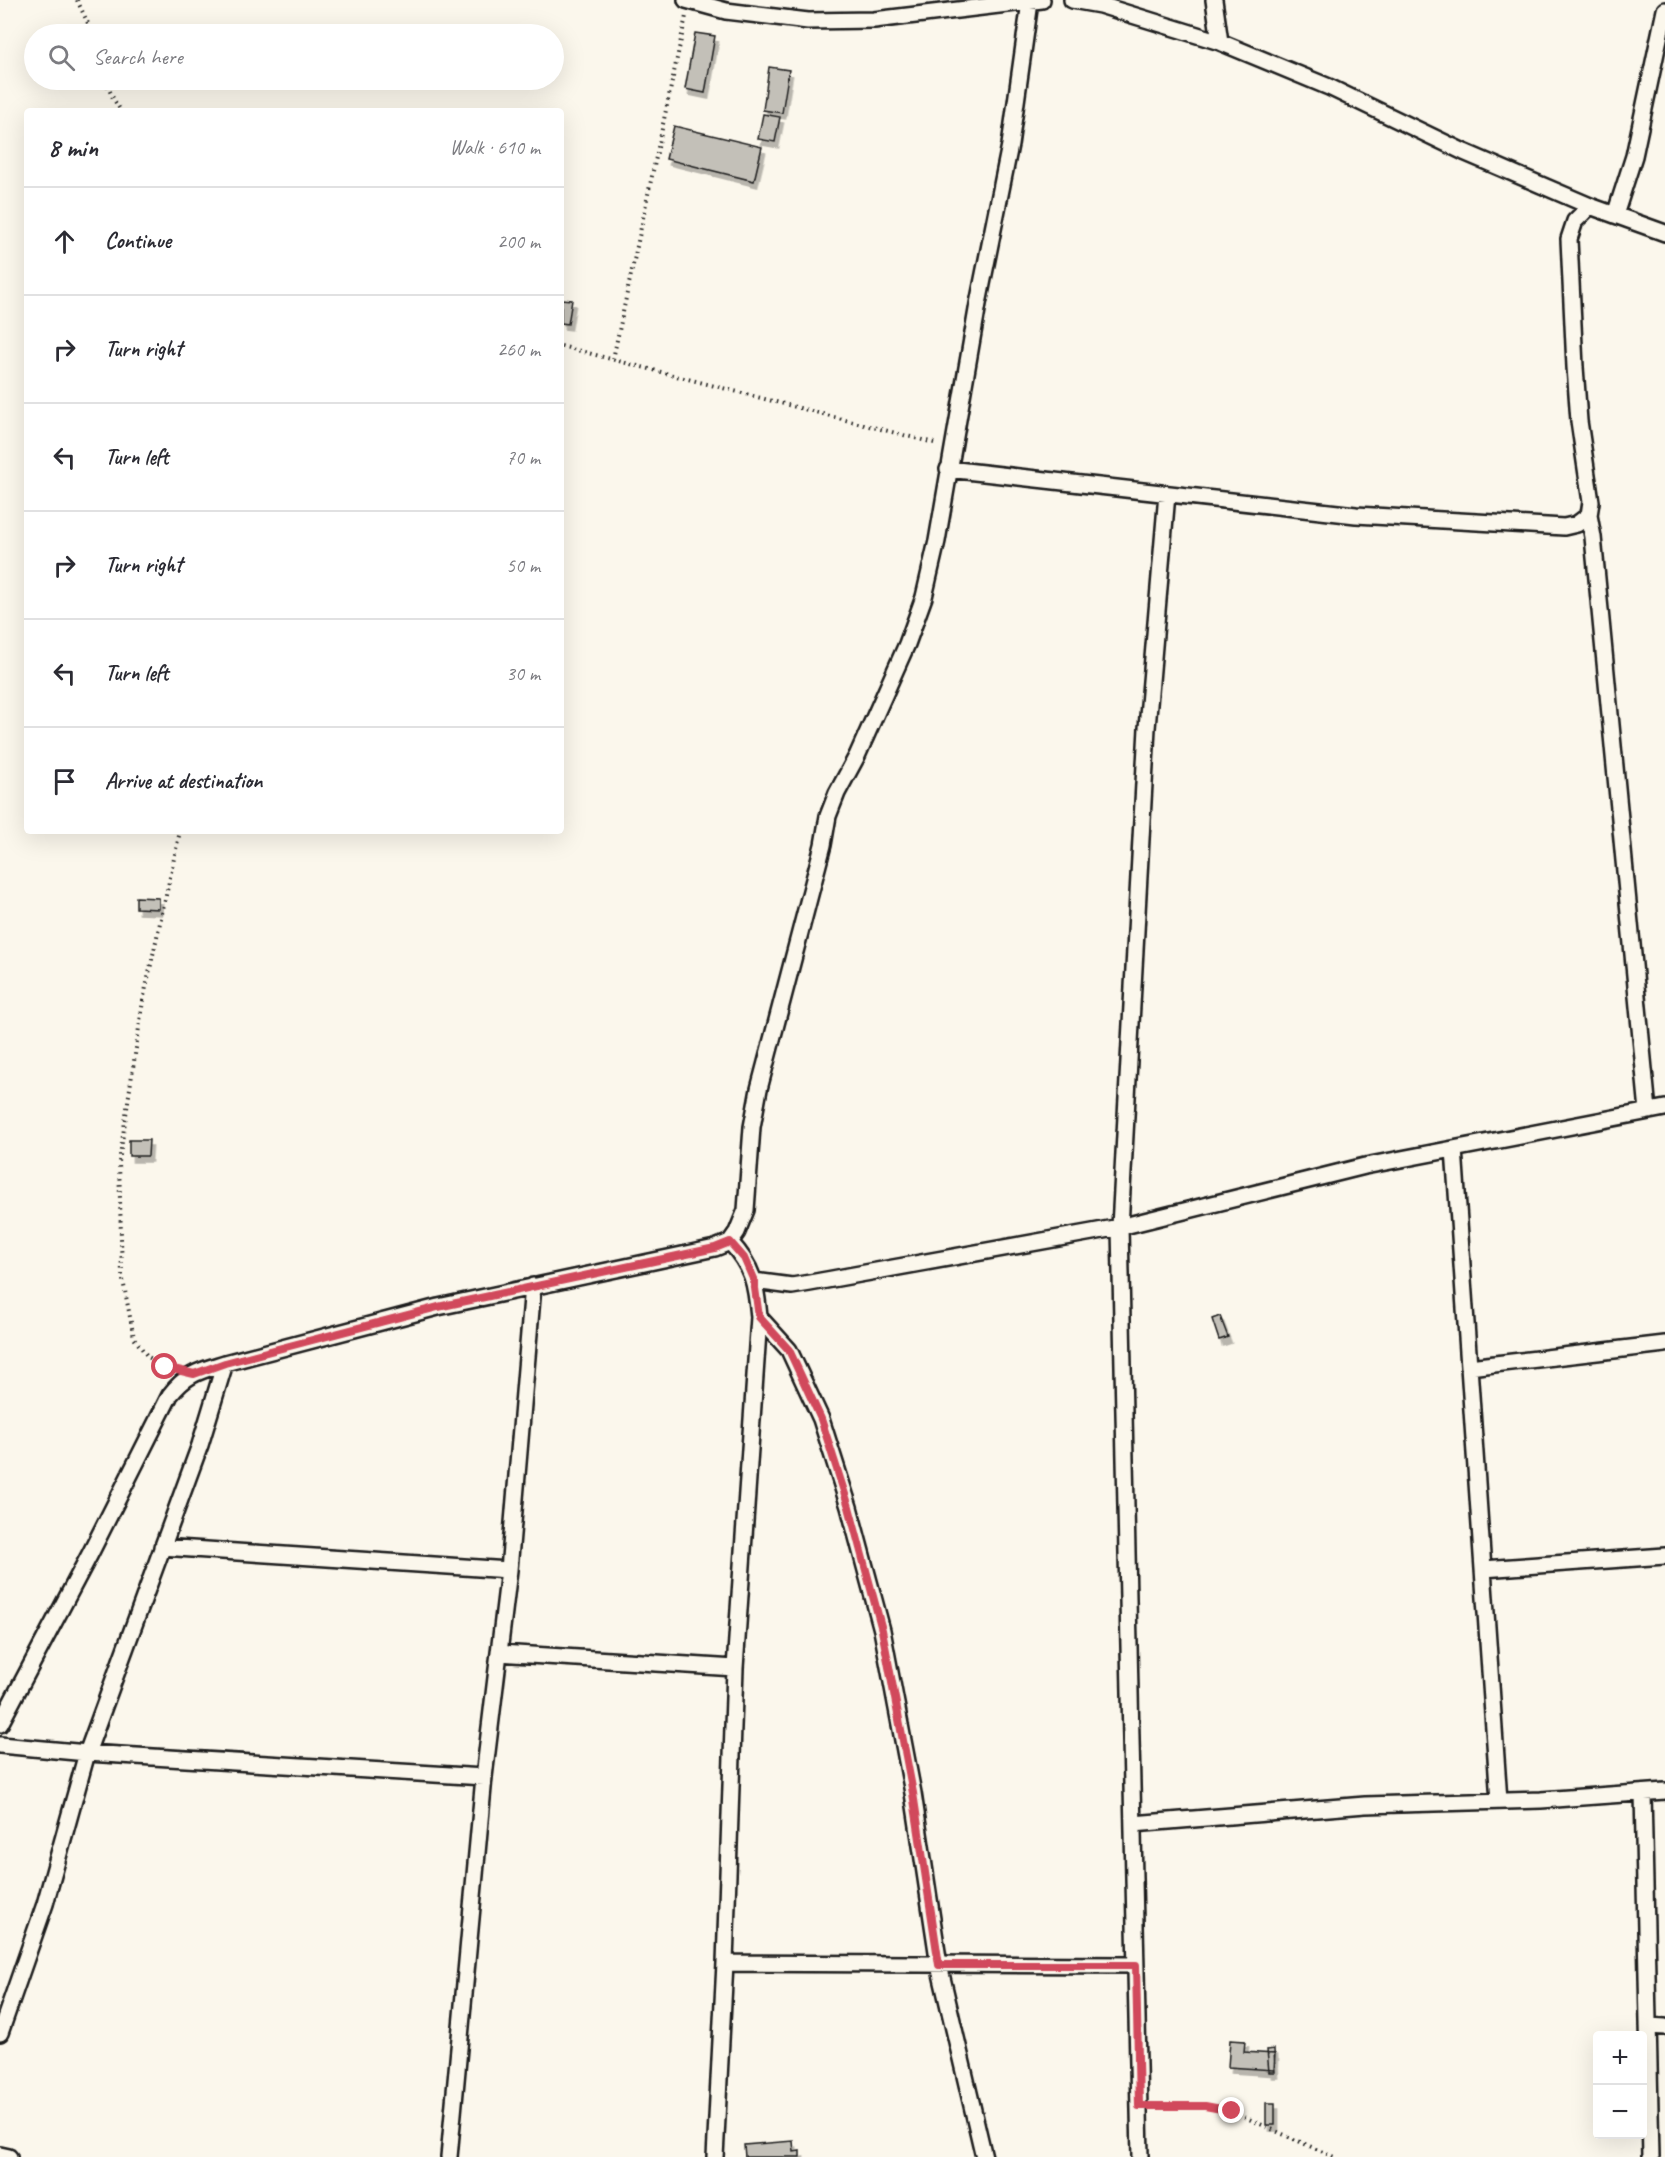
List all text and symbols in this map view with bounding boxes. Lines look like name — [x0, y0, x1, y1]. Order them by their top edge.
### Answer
search box — [24, 24, 564, 90]
icon: search — [45, 41, 78, 74]
text: Search here — [93, 43, 183, 71]
text: 8 min — [48, 131, 98, 164]
text: Walk · 610 m — [450, 135, 540, 160]
icon: ahead — [48, 225, 81, 258]
text: Continue — [105, 227, 171, 255]
text: 200 m — [497, 229, 540, 254]
icon: right — [48, 333, 81, 366]
text: Turn right — [105, 335, 182, 363]
text: 260 m — [497, 337, 540, 362]
icon: left — [48, 441, 81, 474]
text: Turn left — [105, 443, 169, 471]
text: 70 m — [506, 445, 540, 470]
icon: right — [48, 549, 81, 582]
text: Turn right — [105, 551, 182, 579]
text: 50 m — [506, 553, 540, 578]
icon: left — [48, 657, 81, 690]
text: Turn left — [105, 659, 169, 687]
text: 30 m — [506, 661, 540, 686]
icon: arrive — [48, 765, 81, 798]
text: Arrive at destination — [105, 767, 262, 795]
route start — [151, 1353, 177, 1379]
map controls — [1593, 2031, 1647, 2139]
button: + — [1593, 2031, 1647, 2085]
button: − — [1593, 2085, 1647, 2139]
route end — [1218, 2097, 1244, 2123]

